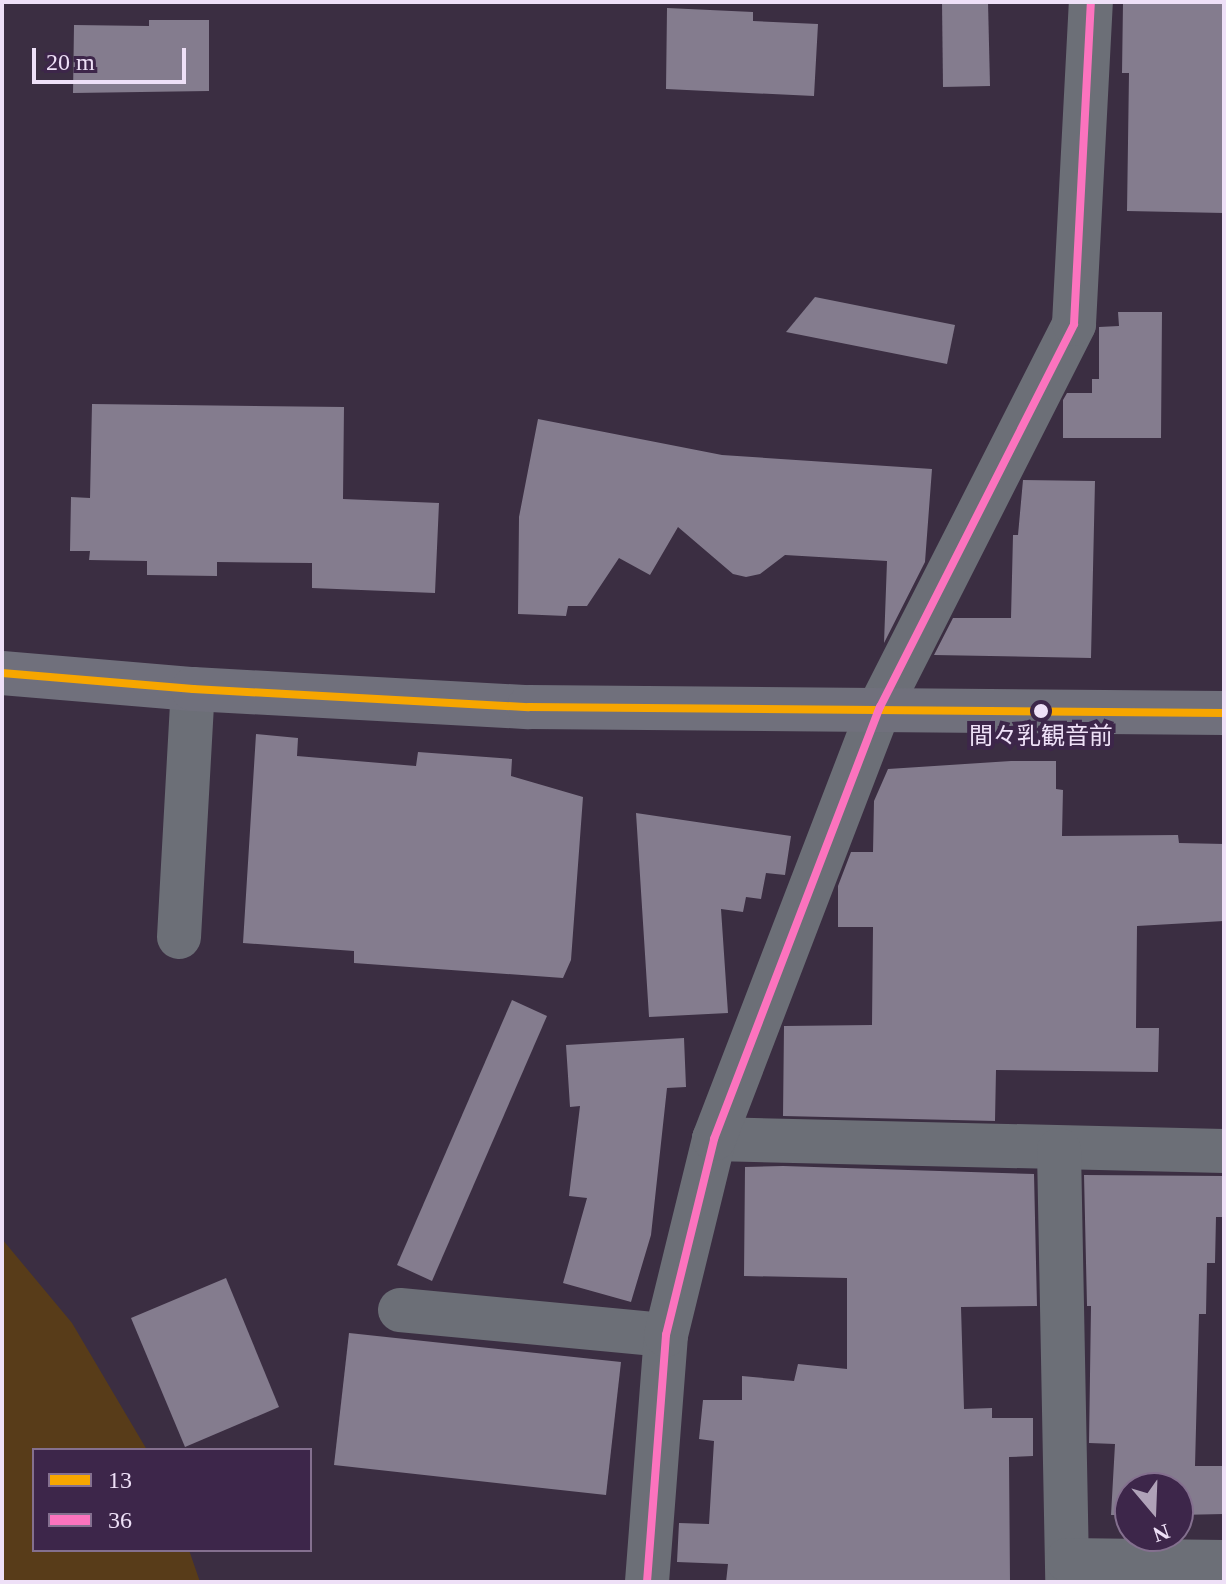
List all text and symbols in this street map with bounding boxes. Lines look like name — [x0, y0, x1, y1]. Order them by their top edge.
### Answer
scale bar — [36, 32, 190, 82]
text: 20 m — [46, 49, 95, 75]
marker: 間々乳観音前 — [1033, 703, 1049, 719]
place label: 間々乳観音前 — [969, 723, 1113, 751]
legend — [32, 1448, 312, 1552]
text: 13 — [108, 1467, 132, 1493]
north arrow — [1114, 1472, 1194, 1552]
text: 36 — [108, 1507, 132, 1533]
text: N — [1150, 1519, 1173, 1548]

